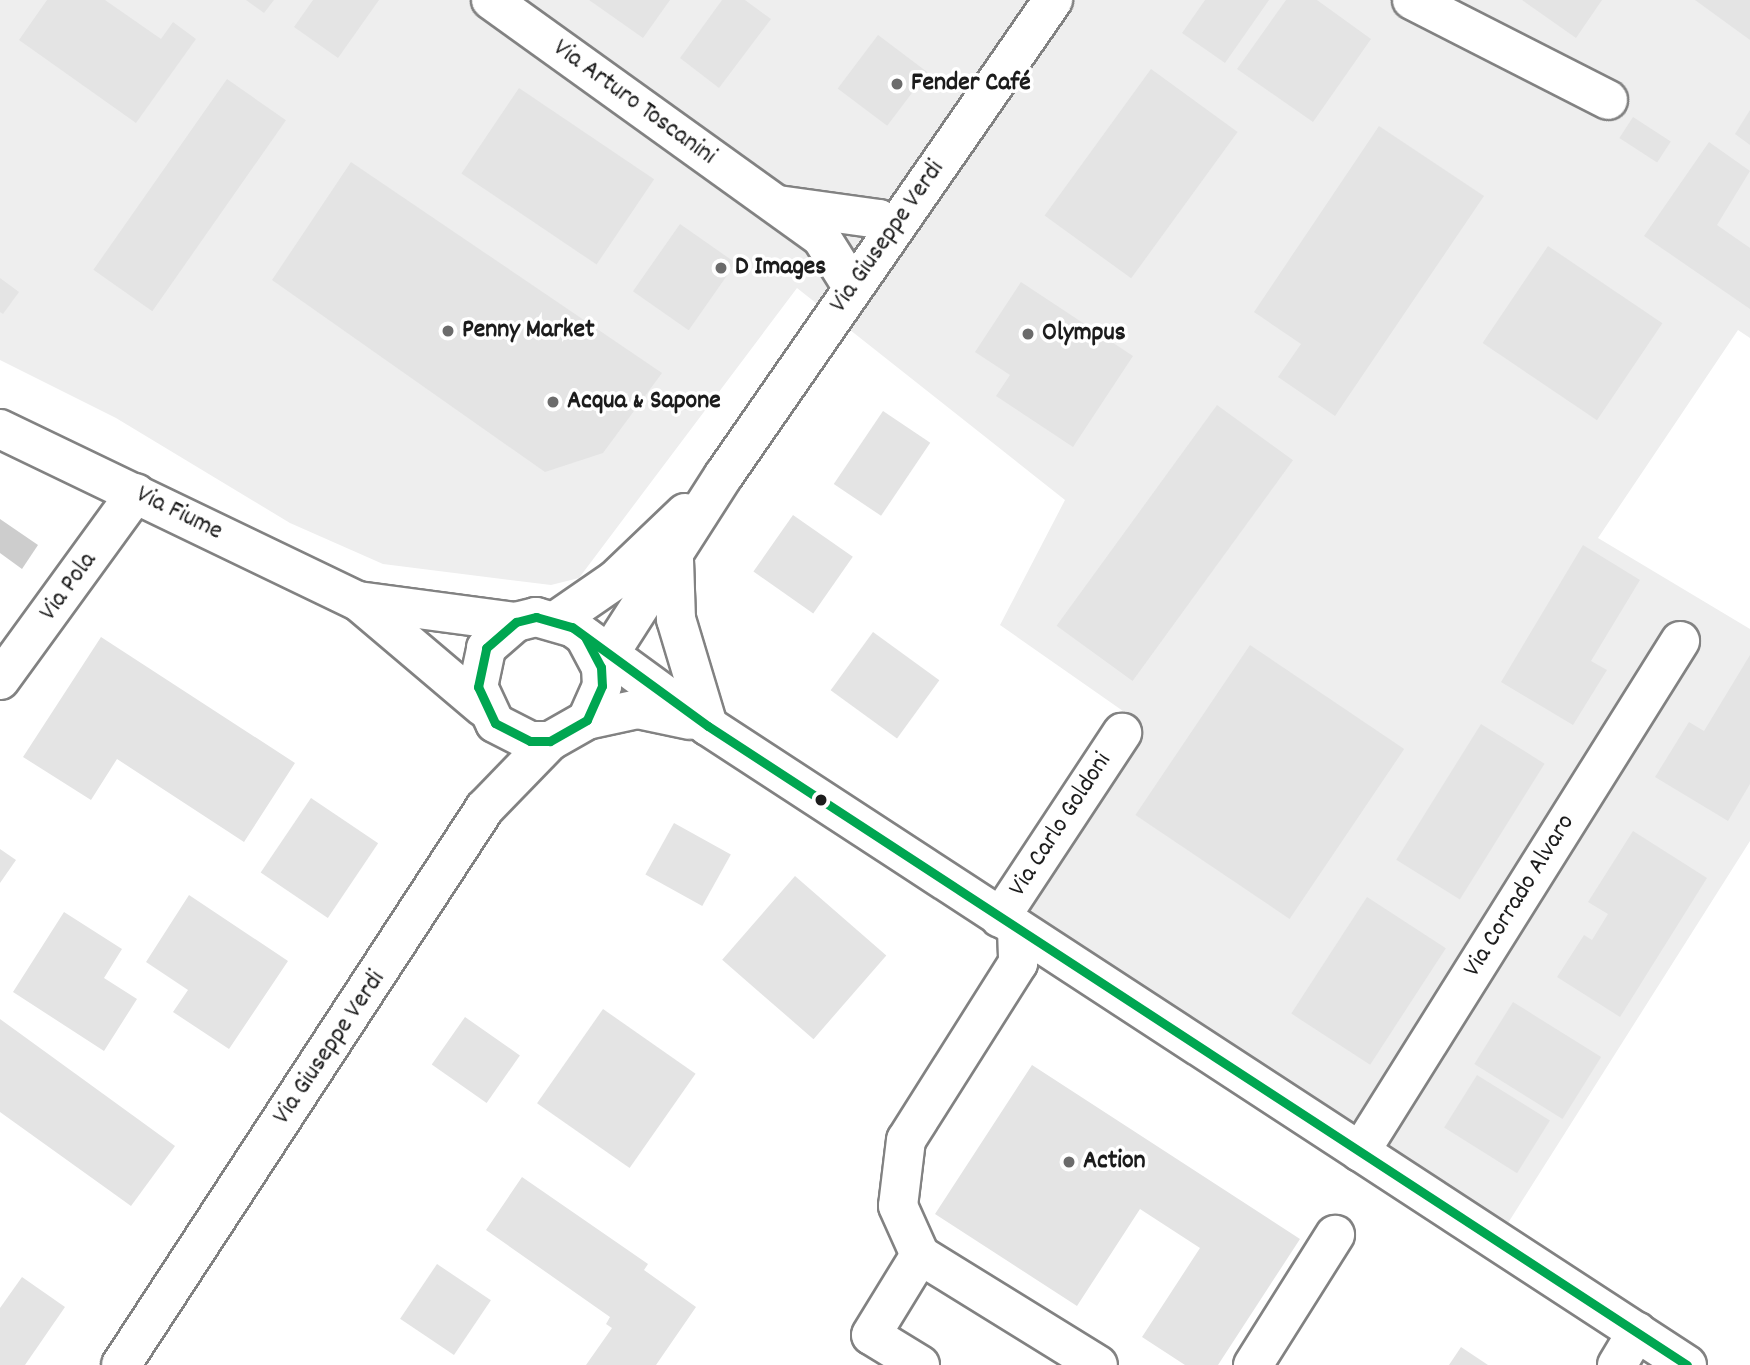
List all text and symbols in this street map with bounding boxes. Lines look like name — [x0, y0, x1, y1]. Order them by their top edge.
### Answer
street label: Via Arturo Toscanini — [546, 33, 722, 173]
place label: Fender Café — [911, 68, 1031, 100]
marker: Fender Café — [889, 76, 905, 92]
street label: Via Giuseppe Verdi — [824, 155, 952, 319]
place label: D Images — [735, 252, 826, 284]
marker: D Images — [713, 260, 729, 276]
place label: Penny Market — [462, 315, 595, 347]
place label: Olympus — [1042, 318, 1126, 350]
marker: Penny Market — [440, 323, 456, 339]
marker: Olympus — [1020, 326, 1036, 342]
place label: Acqua & Sapone — [567, 386, 721, 418]
marker: Acqua & Sapone — [545, 394, 561, 410]
street label: Via Fiume — [131, 480, 227, 548]
street label: Via Pola — [34, 547, 104, 627]
street label: Via Carlo Goldoni — [1003, 747, 1119, 903]
unlabelled marker — [814, 793, 828, 807]
street label: Via Corrado Alvaro — [1458, 809, 1582, 983]
street label: Via Giuseppe Verdi — [267, 965, 393, 1131]
place label: Action — [1083, 1146, 1146, 1178]
marker: Action — [1061, 1154, 1077, 1170]

